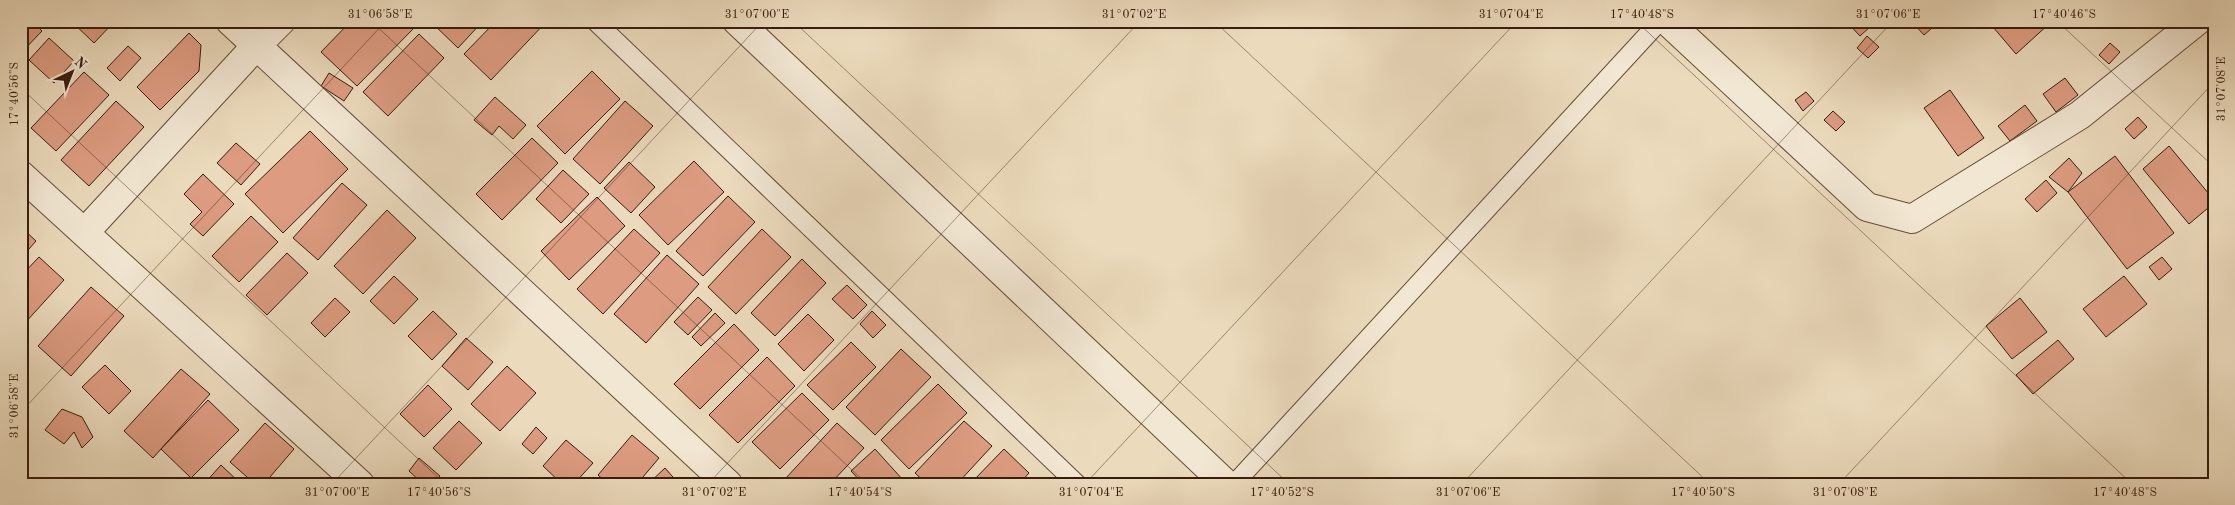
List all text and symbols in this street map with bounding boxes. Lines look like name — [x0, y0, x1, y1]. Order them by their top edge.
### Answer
text: 31°06'58"E — [348, 8, 412, 21]
text: 31°07'00"E — [725, 9, 789, 21]
text: 31°07'02"E — [1102, 9, 1166, 21]
text: 31°07'04"E — [1479, 9, 1543, 21]
text: 17°40'48"S — [1610, 9, 1674, 21]
text: 31°07'06"E — [1856, 9, 1920, 21]
text: 17°40'46"S — [2032, 9, 2096, 21]
north arrow — [48, 48, 98, 98]
text: N — [71, 54, 89, 72]
text: 31°07'08"E — [2216, 57, 2228, 121]
text: 17°40'56"S — [8, 62, 21, 126]
text: 31°06'58"E — [8, 374, 21, 438]
text: 17°40'56"S — [407, 486, 471, 499]
text: 17°40'54"S — [828, 486, 892, 499]
text: 17°40'52"S — [1250, 486, 1314, 499]
text: 17°40'50"S — [1671, 486, 1735, 499]
text: 31°07'00"E — [305, 487, 369, 499]
text: 31°07'02"E — [682, 487, 746, 499]
text: 31°07'04"E — [1059, 487, 1123, 499]
text: 31°07'06"E — [1436, 487, 1500, 499]
text: 31°07'08"E — [1813, 487, 1877, 499]
text: 17°40'48"S — [2093, 487, 2157, 499]

